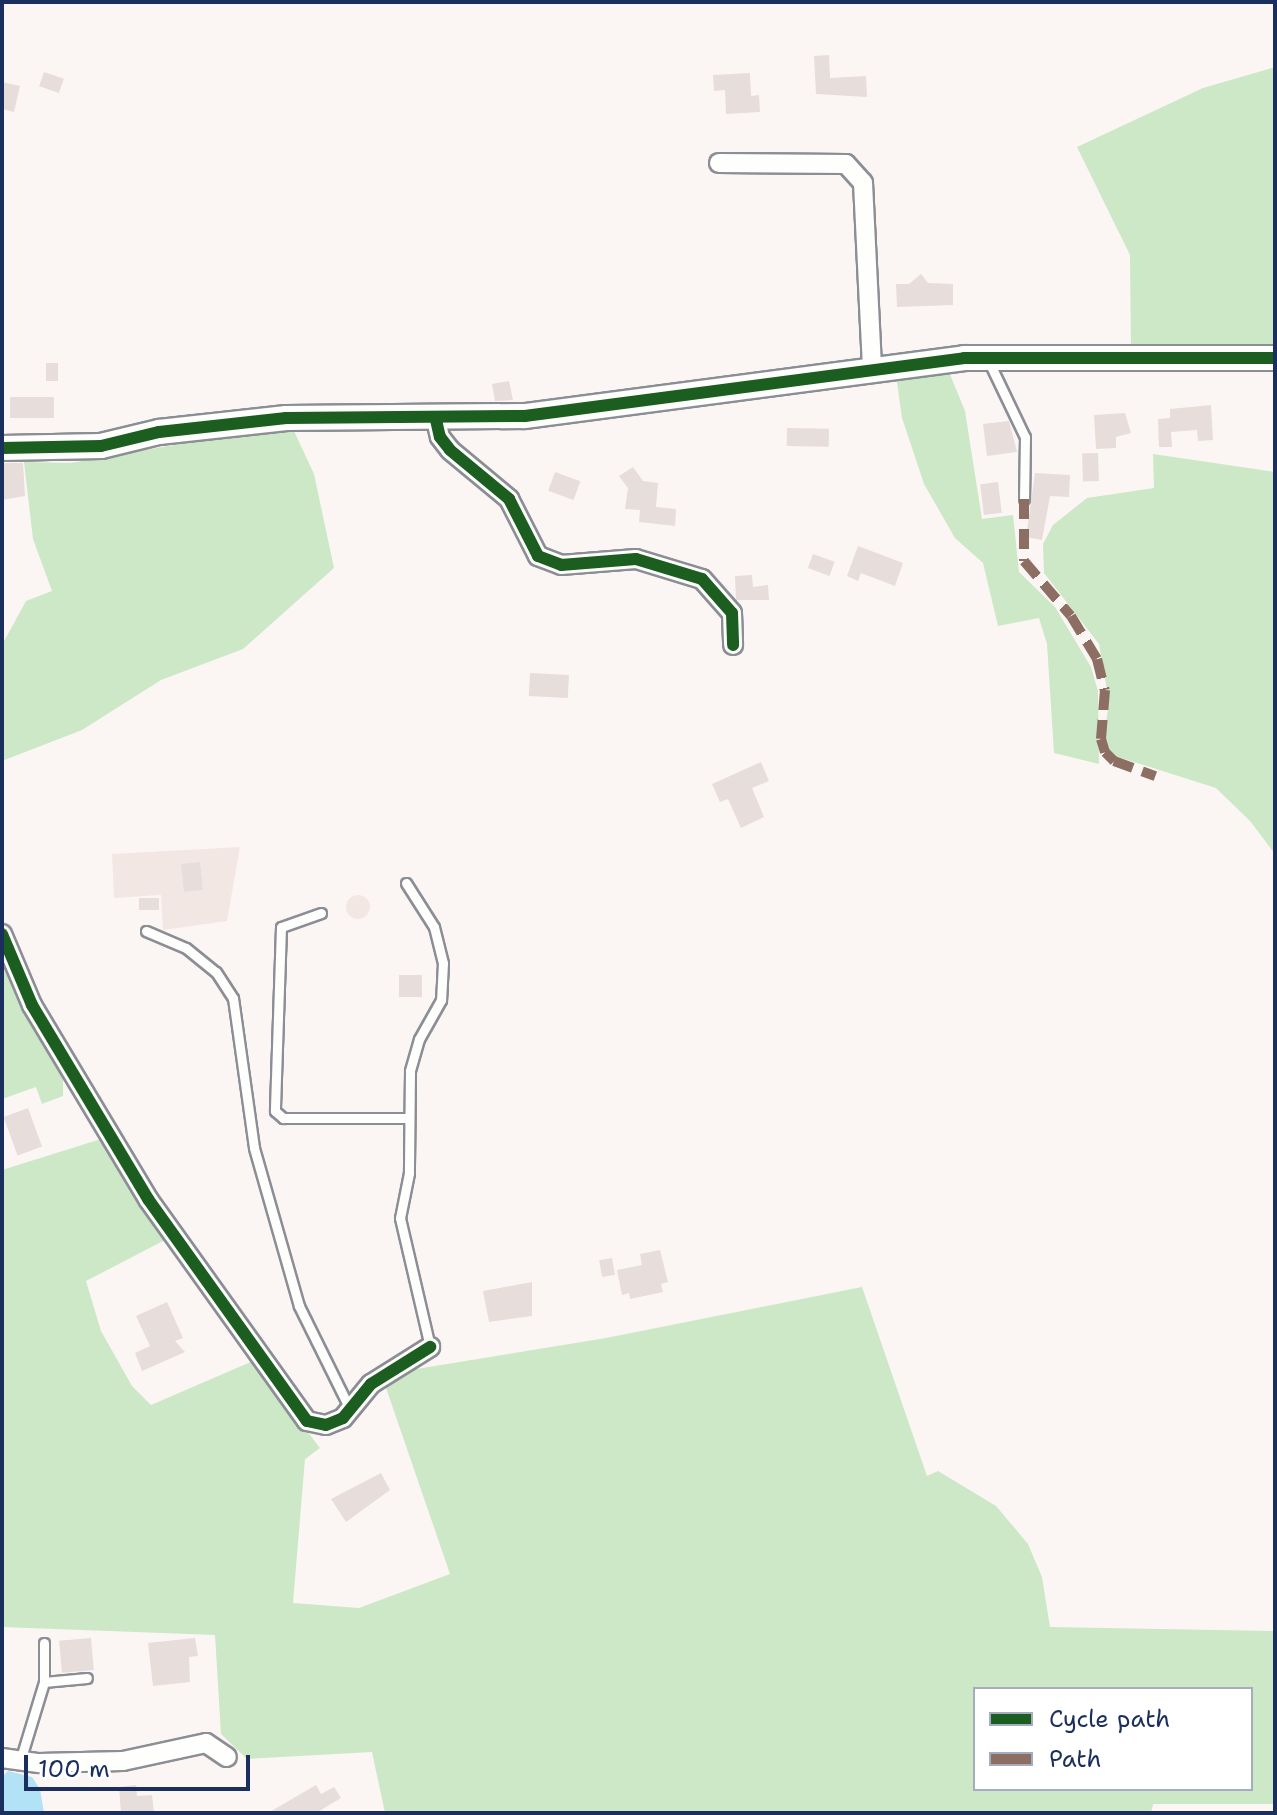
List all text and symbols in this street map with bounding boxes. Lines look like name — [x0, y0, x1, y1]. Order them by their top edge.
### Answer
legend — [973, 1687, 1253, 1791]
text: Cycle path — [1049, 1703, 1170, 1735]
scale bar — [28, 1739, 254, 1789]
text: Path — [1049, 1743, 1101, 1775]
text: 100 m — [38, 1753, 110, 1785]

